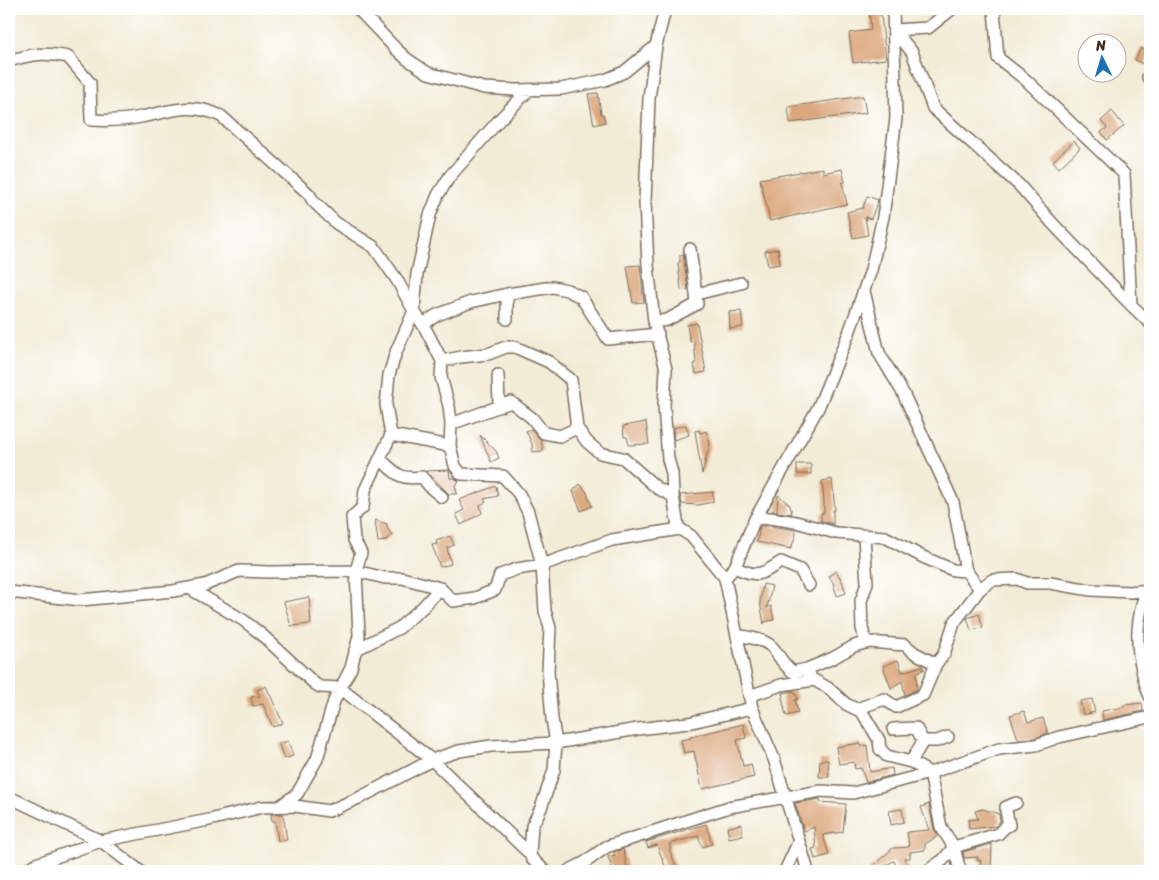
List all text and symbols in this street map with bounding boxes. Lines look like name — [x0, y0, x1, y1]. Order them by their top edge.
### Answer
north arrow — [1076, 32, 1126, 82]
text: N — [1094, 33, 1107, 59]

